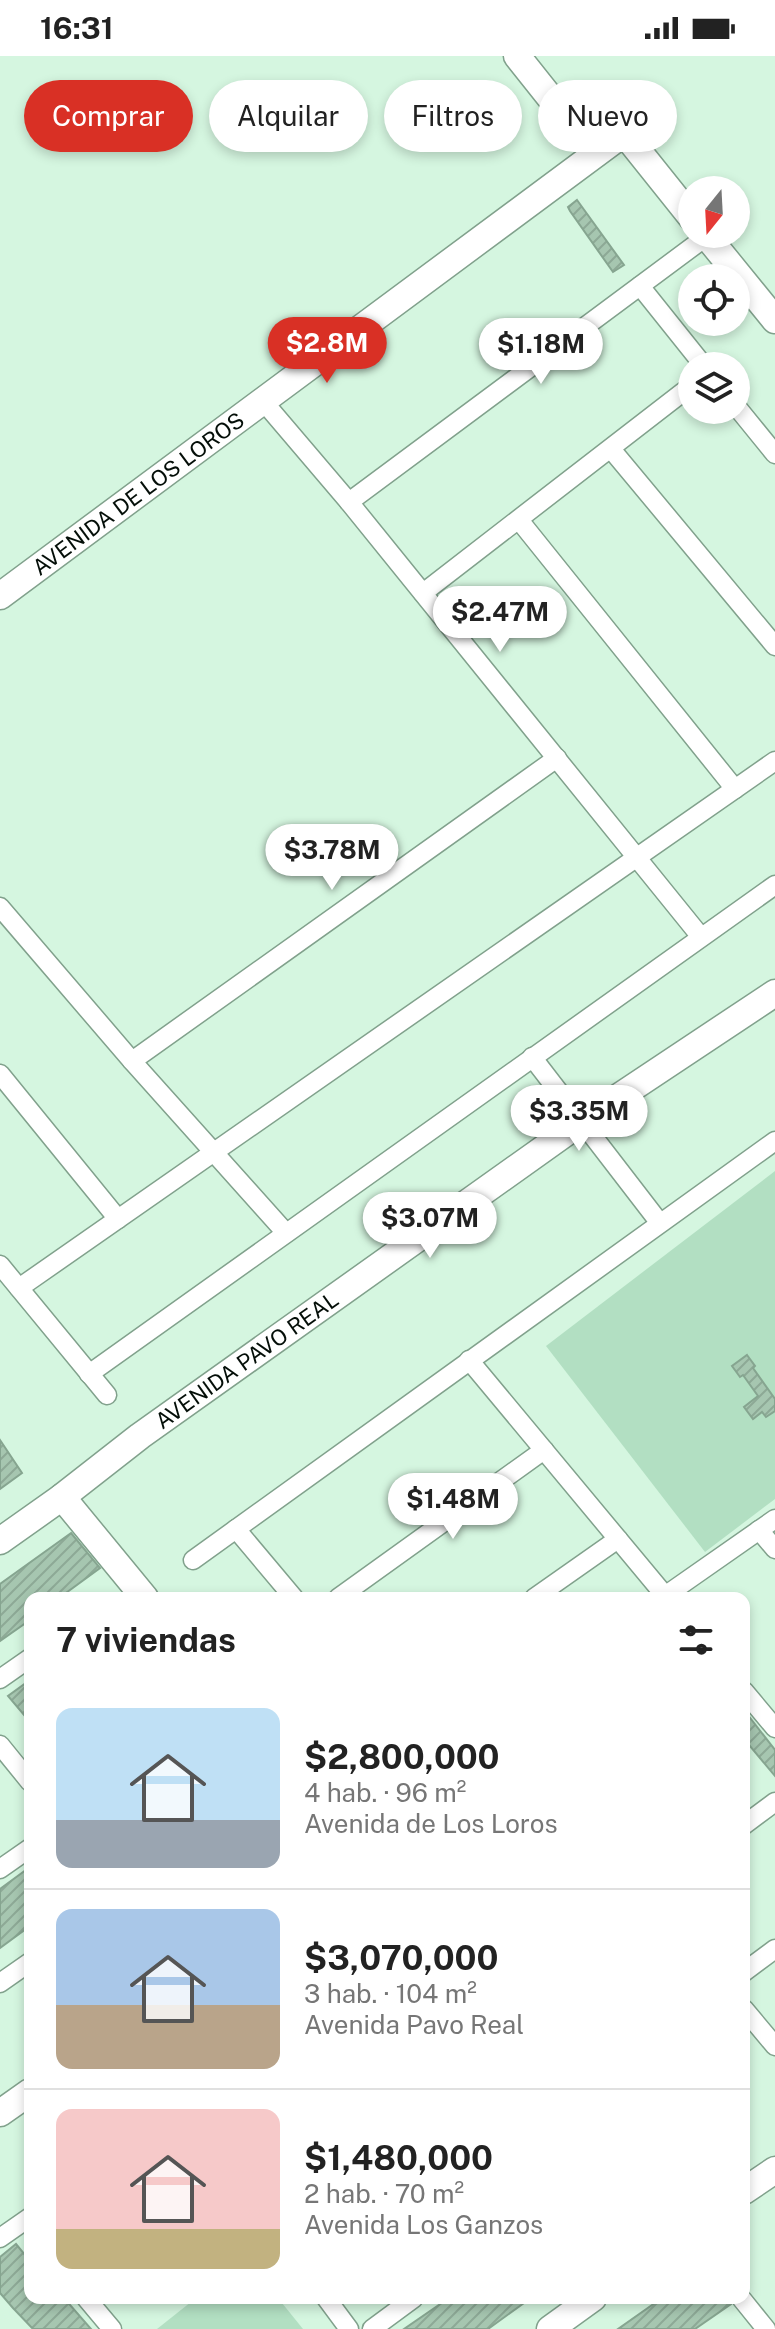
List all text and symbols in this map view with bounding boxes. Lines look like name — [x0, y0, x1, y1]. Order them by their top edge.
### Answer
text: 16:31 — [40, 10, 114, 46]
chip: Comprar — [24, 80, 193, 152]
chip: Alquilar — [209, 80, 368, 152]
chip: Filtros — [384, 80, 522, 152]
chip: Nuevo — [538, 80, 677, 152]
north arrow — [678, 176, 750, 248]
map controls — [678, 176, 750, 424]
button: locate — [678, 264, 750, 336]
pin: $2.8M — [271, 317, 383, 385]
pin: $1.18M — [476, 318, 606, 386]
text: $2.8M — [286, 327, 368, 358]
text: $1.18M — [497, 328, 585, 359]
button: layers — [678, 352, 750, 424]
street label: AVENIDA DE LOS LOROS — [27, 407, 249, 580]
pin: $2.47M — [435, 586, 565, 654]
text: $2.47M — [451, 596, 549, 627]
pin: $3.78M — [267, 824, 397, 892]
text: $3.78M — [283, 834, 381, 865]
pin: $3.35M — [514, 1085, 644, 1153]
text: $3.35M — [529, 1095, 629, 1126]
pin: $3.07M — [365, 1192, 495, 1260]
text: $3.07M — [381, 1202, 479, 1233]
street label: AVENIDA PAVO REAL — [150, 1286, 343, 1434]
pin: $1.48M — [388, 1473, 518, 1541]
text: $1.48M — [406, 1483, 500, 1514]
icon: filters — [674, 1618, 718, 1662]
text: 7 viviendas — [56, 1620, 236, 1660]
text: $2,800,000 — [304, 1737, 500, 1777]
icon: home — [120, 1740, 216, 1836]
text: 4 hab. · 96 m² — [304, 1777, 466, 1808]
text: Avenida de Los Loros — [304, 1808, 558, 1839]
text: $3,070,000 — [304, 1938, 498, 1978]
icon: home — [120, 1941, 216, 2037]
text: 3 hab. · 104 m² — [304, 1978, 477, 2009]
text: Avenida Pavo Real — [304, 2009, 524, 2040]
text: $1,480,000 — [304, 2138, 493, 2178]
icon: home — [120, 2141, 216, 2237]
text: 2 hab. · 70 m² — [304, 2178, 464, 2209]
text: Avenida Los Ganzos — [304, 2209, 543, 2240]

